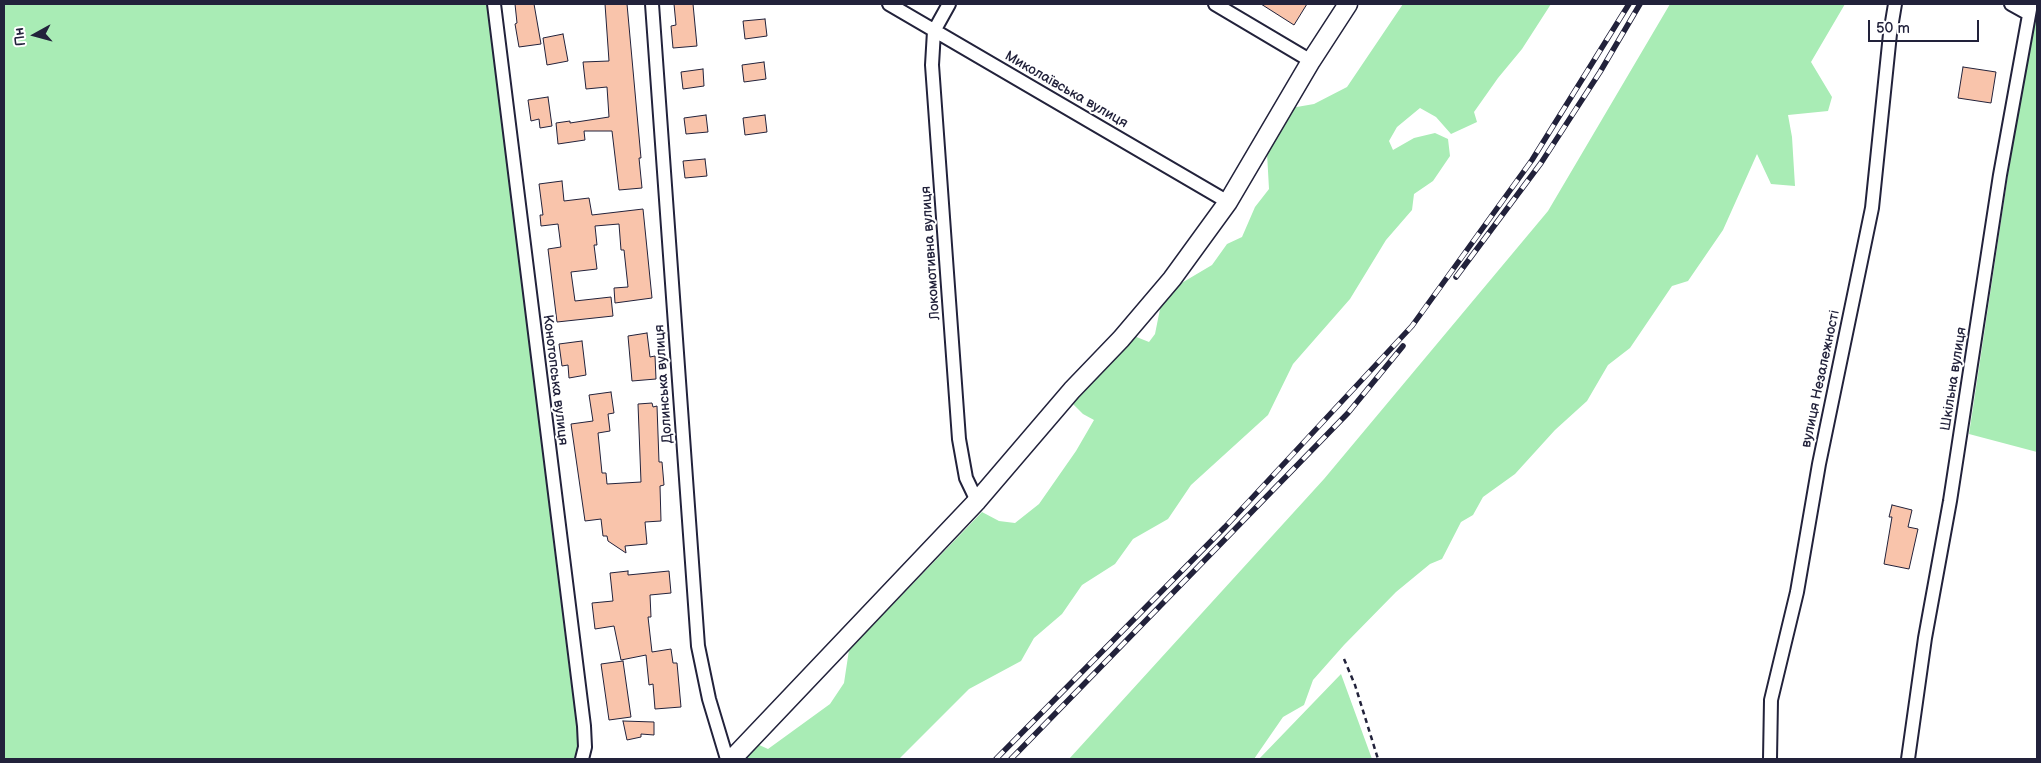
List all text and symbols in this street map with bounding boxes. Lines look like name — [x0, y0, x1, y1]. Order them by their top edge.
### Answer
north arrow — [10, 10, 60, 60]
scale bar — [1871, 10, 1982, 42]
text: 50 m — [1876, 19, 1910, 38]
text: Пн — [10, 27, 29, 47]
street label: Миколаївська вулиця — [1001, 48, 1131, 132]
street label: Локомотивна вулиця — [918, 185, 944, 321]
street label: вулиця Незалежності — [1798, 309, 1844, 449]
street label: Конотопська вулиця — [539, 314, 571, 446]
street label: Долинська вулиця — [651, 324, 677, 444]
street label: Шкільна вулиця — [1938, 326, 1970, 432]

